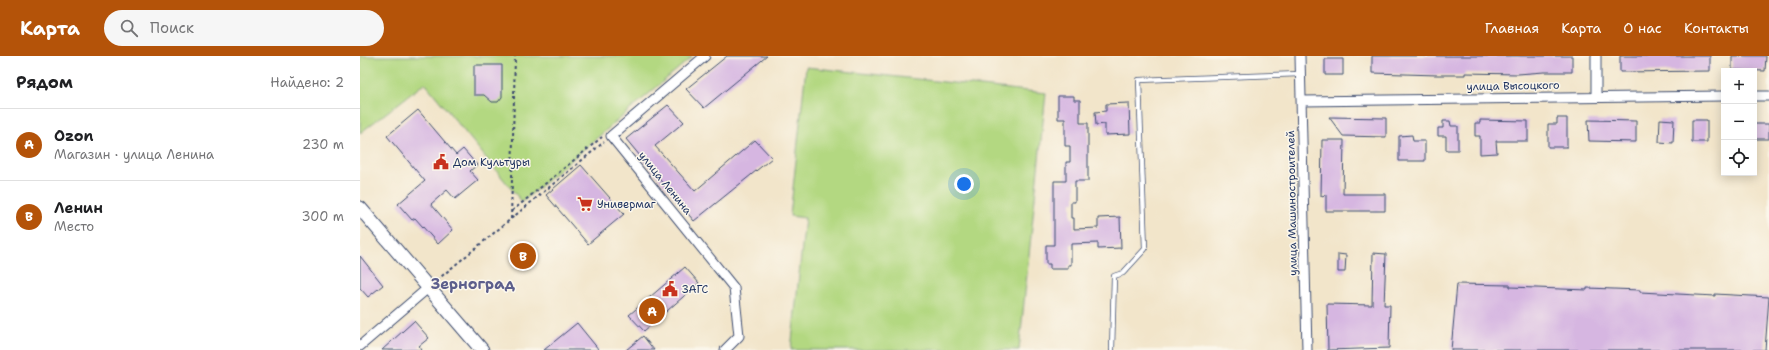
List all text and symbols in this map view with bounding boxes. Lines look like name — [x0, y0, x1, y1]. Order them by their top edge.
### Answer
search box — [104, 10, 384, 46]
text: Карта — [20, 16, 80, 41]
icon: search — [118, 17, 140, 39]
text: Поиск — [150, 18, 194, 38]
text: Главная — [1485, 19, 1539, 37]
text: Карта — [1561, 19, 1601, 37]
text: О нас — [1623, 19, 1662, 37]
text: Контакты — [1684, 19, 1749, 37]
map controls — [1721, 68, 1757, 176]
button: + — [1721, 68, 1757, 104]
text: Рядом — [16, 71, 73, 93]
text: Найдено: 2 — [270, 74, 344, 91]
street label: улица Высоцкого — [1466, 78, 1560, 94]
button: − — [1721, 104, 1757, 140]
text: Ozon — [54, 126, 94, 146]
street label: улица Машиностроителей — [1283, 130, 1301, 276]
text: A — [24, 136, 34, 153]
text: 230 m — [302, 136, 344, 153]
button: locate — [1721, 140, 1757, 176]
text: Магазин · улица Ленина — [54, 146, 214, 163]
street label: улица Ленина — [635, 148, 695, 218]
public building icon: Дом Культуры — [432, 153, 450, 171]
place label: Дом Культуры — [453, 155, 530, 170]
your location — [954, 174, 974, 194]
supermarket icon: Универмаг — [576, 195, 594, 213]
place label: Универмаг — [597, 197, 656, 212]
text: Ленин — [54, 198, 103, 218]
text: B — [25, 208, 33, 225]
text: 300 m — [301, 208, 344, 225]
text: Место — [54, 218, 94, 235]
pin: B — [510, 241, 536, 271]
district label: Зерноград — [431, 274, 516, 294]
public building icon: ЗАГС — [661, 280, 679, 298]
place label: ЗАГС — [682, 282, 709, 297]
pin: A — [639, 296, 665, 326]

